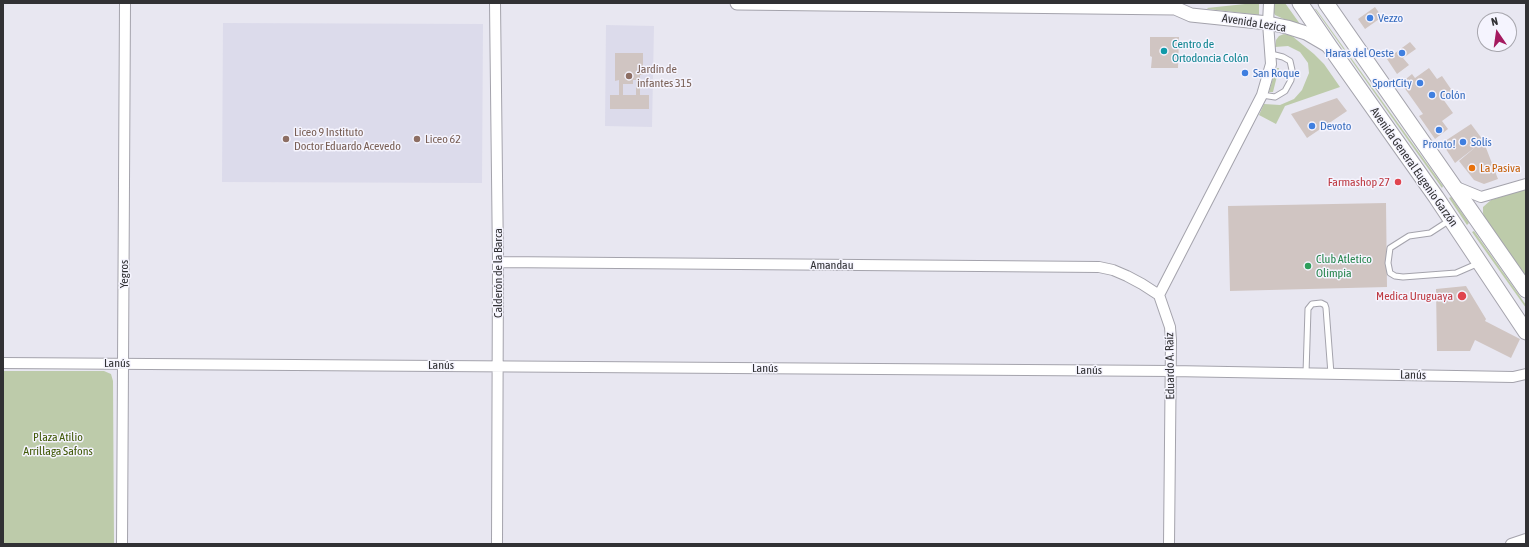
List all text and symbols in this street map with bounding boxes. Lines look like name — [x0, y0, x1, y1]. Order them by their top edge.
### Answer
street label: Avenida Lezica — [1221, 11, 1287, 35]
place label: Vezzo — [1378, 11, 1403, 25]
north arrow — [1477, 12, 1517, 52]
marker: Vezzo — [1365, 13, 1375, 23]
text: N — [1490, 15, 1499, 28]
place label: Centro de Ortodoncia Colón — [1172, 37, 1249, 65]
marker: Centro de Ortodoncia Colón — [1159, 46, 1169, 56]
place label: Haras del Oeste — [1325, 46, 1394, 60]
marker: Haras del Oeste — [1397, 48, 1407, 58]
place label: Jardín de infantes 315 — [637, 62, 692, 90]
place label: San Roque — [1253, 66, 1300, 80]
marker: San Roque — [1240, 68, 1250, 78]
marker: Jardín de infantes 315 — [624, 71, 634, 81]
place label: SportCity — [1372, 76, 1412, 90]
marker: SportCity — [1415, 78, 1425, 88]
place label: Colón — [1440, 88, 1466, 102]
marker: Colón — [1427, 90, 1437, 100]
street label: Avenida General Eugenio Garzón — [1367, 104, 1461, 230]
place label: Devoto — [1320, 119, 1351, 133]
marker: Devoto — [1307, 121, 1317, 131]
place label: Liceo 9 Instituto Doctor Eduardo Acevedo — [294, 125, 401, 153]
marker: Pronto! — [1434, 125, 1444, 135]
place label: Liceo 62 — [425, 132, 461, 146]
marker: Liceo 9 Instituto Doctor Eduardo Acevedo — [281, 134, 291, 144]
marker: Liceo 62 — [412, 134, 422, 144]
place label: Solís — [1471, 135, 1492, 149]
place label: Pronto! — [1423, 137, 1455, 151]
marker: Solís — [1458, 137, 1468, 147]
place label: La Pasiva — [1480, 161, 1520, 175]
marker: La Pasiva — [1467, 163, 1477, 173]
place label: Farmashop 27 — [1328, 175, 1390, 189]
marker: Farmashop 27 — [1393, 177, 1403, 187]
street label: Calderón de la Barca — [491, 228, 505, 318]
place label: Club Atletico Olimpia — [1316, 252, 1372, 280]
street label: Amandau — [811, 258, 853, 272]
street label: Yegros — [117, 260, 131, 288]
marker: Club Atletico Olimpia — [1303, 261, 1313, 271]
place label: Medica Uruguaya — [1376, 289, 1453, 303]
marker: Medica Uruguaya — [1456, 290, 1468, 302]
street label: Eduardo A. Raíz — [1162, 332, 1178, 400]
street label: Lanús — [104, 356, 130, 370]
street label: Lanús — [428, 358, 454, 372]
street label: Lanús — [752, 361, 778, 375]
street label: Lanús — [1076, 363, 1102, 377]
street label: Lanús — [1400, 368, 1426, 382]
park label: Plaza Atilio Arrillaga Safons — [23, 430, 93, 458]

